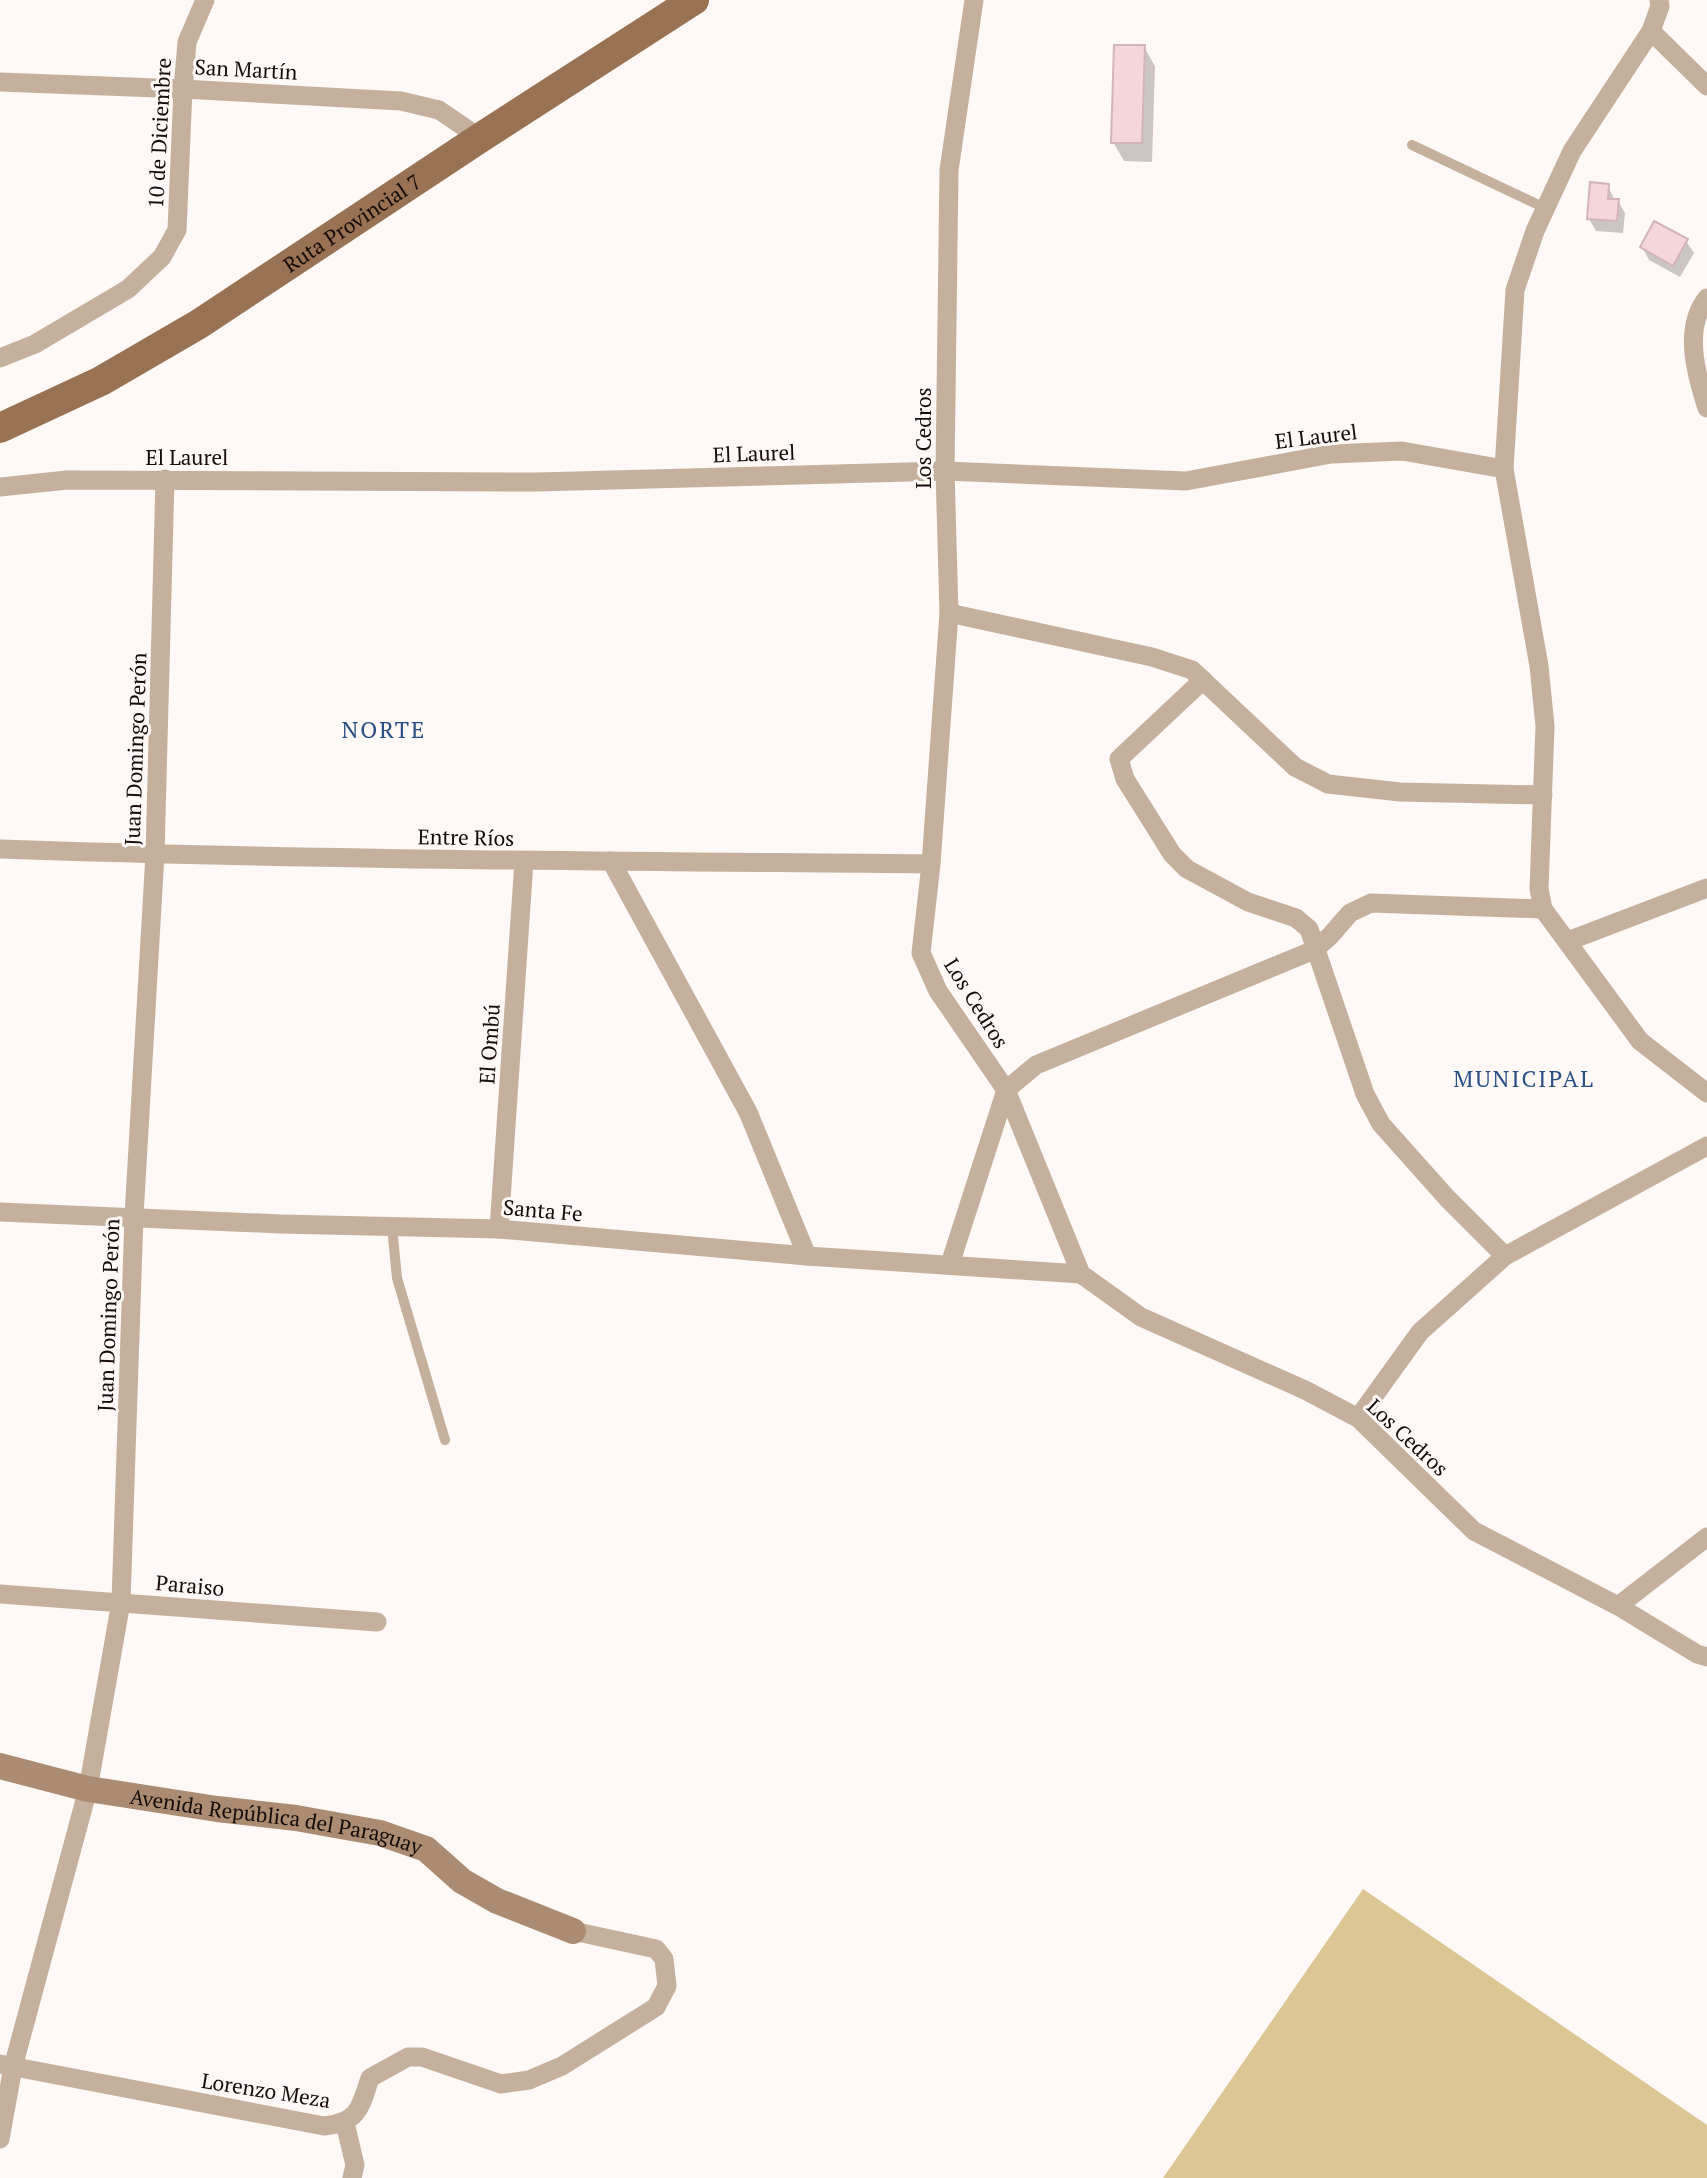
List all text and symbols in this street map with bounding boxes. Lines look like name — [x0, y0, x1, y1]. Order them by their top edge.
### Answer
street label: San Martín — [194, 52, 299, 86]
street label: 10 de Diciembre — [141, 57, 177, 209]
street label: Ruta Provincial 7 — [278, 167, 426, 279]
street label: Los Cedros — [909, 387, 937, 489]
street label: El Laurel — [1273, 417, 1359, 455]
street label: El Laurel — [712, 438, 796, 468]
street label: El Laurel — [146, 443, 228, 471]
street label: Juan Domingo Perón — [118, 651, 152, 846]
district label: NORTE — [341, 714, 427, 745]
street label: Entre Ríos — [417, 822, 515, 852]
street label: Los Cedros — [938, 953, 1016, 1053]
street label: El Ombú — [472, 1003, 506, 1085]
district label: MUNICIPAL — [1453, 1063, 1595, 1094]
street label: Santa Fe — [502, 1193, 584, 1227]
street label: Juan Domingo Perón — [91, 1217, 125, 1412]
street label: Los Cedros — [1361, 1392, 1455, 1482]
street label: Paraiso — [155, 1568, 225, 1602]
street label: Avenida República del Paraguay — [128, 1782, 427, 1861]
street label: Lorenzo Meza — [199, 2066, 333, 2114]

